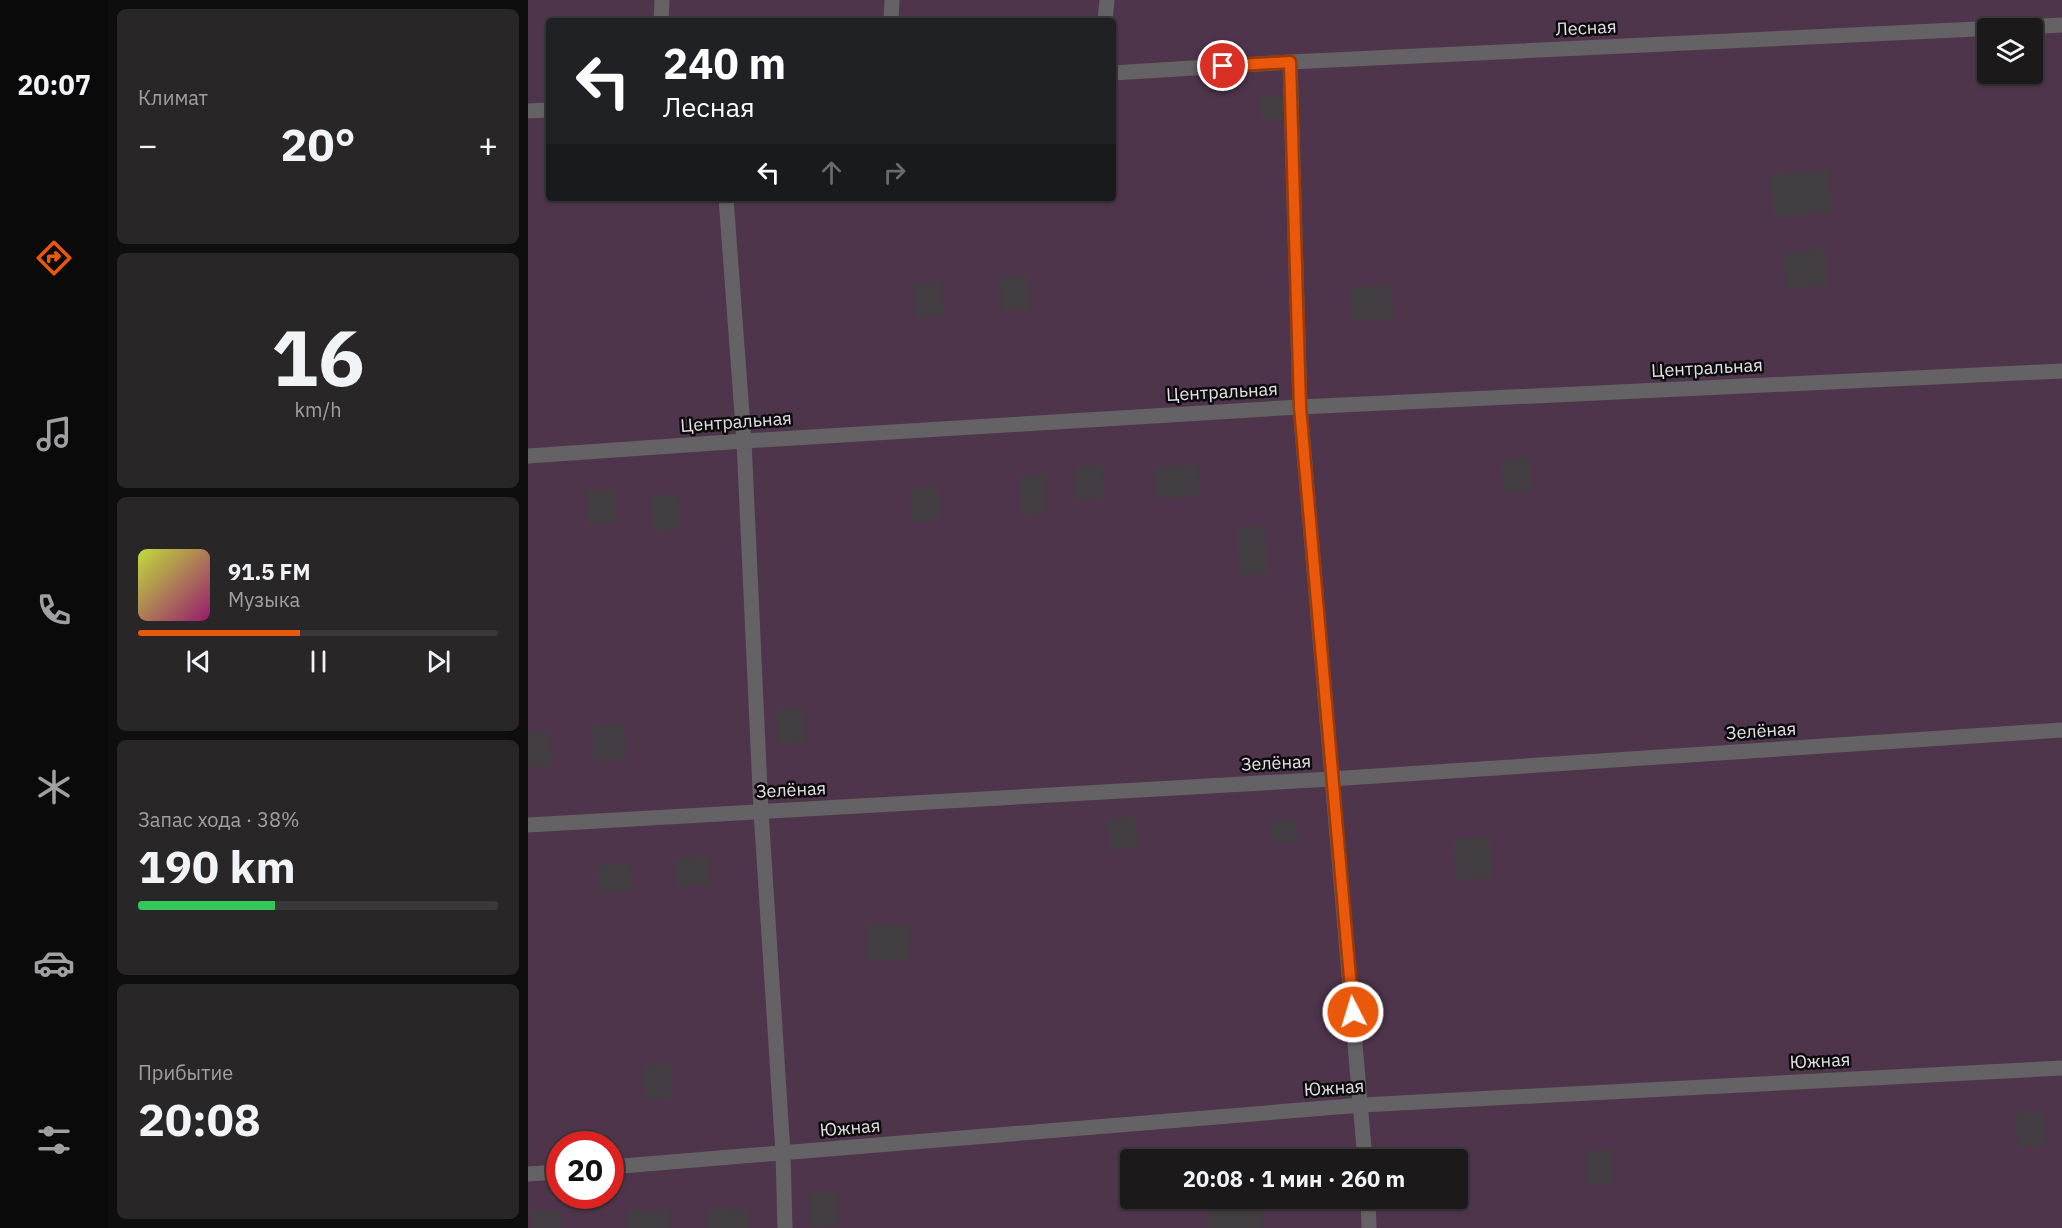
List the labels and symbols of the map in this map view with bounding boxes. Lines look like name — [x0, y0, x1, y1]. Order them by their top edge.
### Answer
street label: Лесная — [1555, 14, 1617, 41]
pin — [1197, 40, 1248, 91]
street label: Центральная — [1651, 353, 1763, 382]
street label: Центральная — [1166, 377, 1278, 406]
street label: Центральная — [679, 406, 792, 437]
street label: Зелёная — [1725, 717, 1797, 744]
street label: Зелёная — [1240, 749, 1312, 776]
street label: Зелёная — [755, 776, 827, 803]
position arrow — [1321, 980, 1385, 1044]
street label: Южная — [1789, 1047, 1851, 1074]
street label: Южная — [1303, 1074, 1365, 1101]
street label: Южная — [819, 1113, 881, 1142]
speed limit sign: 20 — [546, 1131, 624, 1209]

